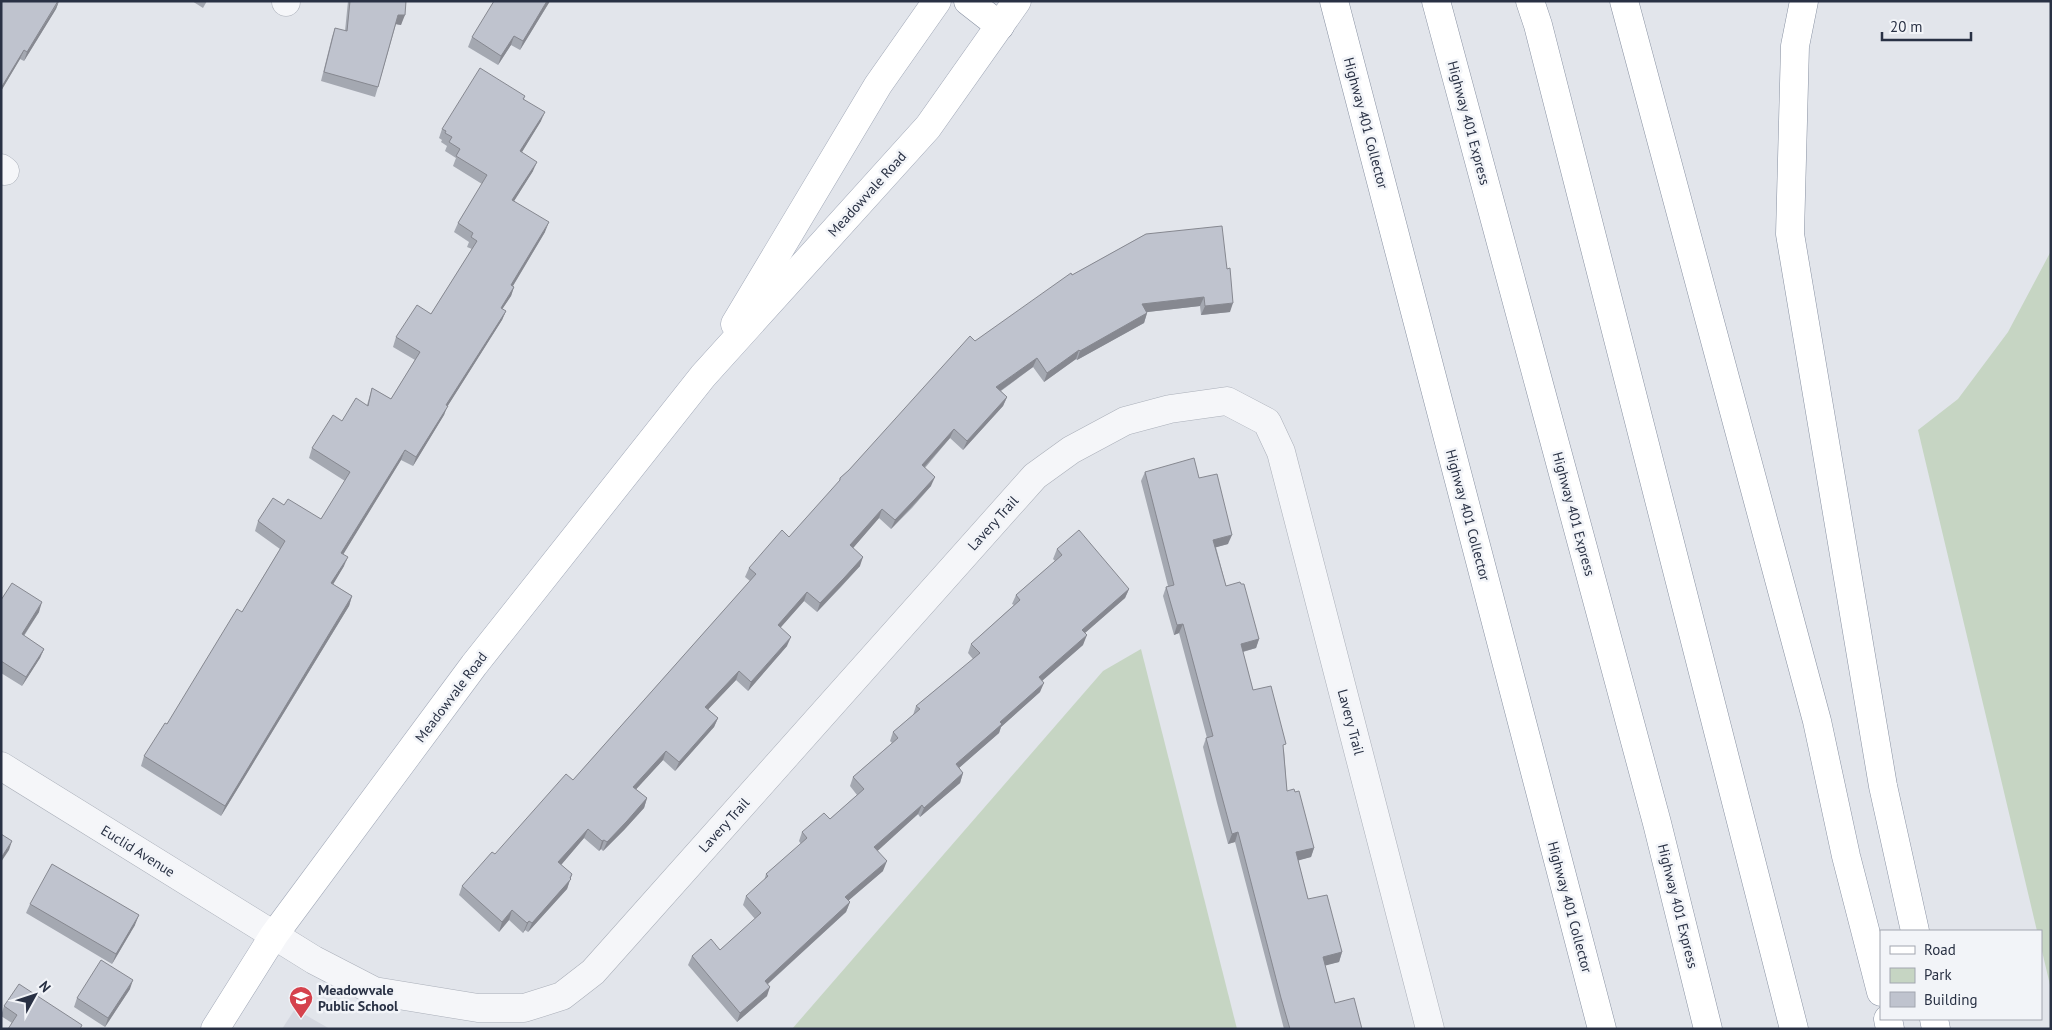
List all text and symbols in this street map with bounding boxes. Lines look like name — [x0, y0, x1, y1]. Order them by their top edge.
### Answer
scale bar — [1882, 10, 1971, 42]
text: 20 m — [1890, 17, 1923, 36]
street label: Highway 401 Collector — [1340, 55, 1392, 191]
street label: Highway 401 Express — [1444, 59, 1494, 187]
street label: Meadowvale Road — [824, 148, 910, 240]
street label: Highway 401 Collector — [1442, 447, 1494, 583]
street label: Highway 401 Express — [1549, 450, 1599, 578]
street label: Lavery Trail — [964, 492, 1022, 554]
street label: Meadowvale Road — [411, 648, 491, 746]
street label: Lavery Trail — [1334, 687, 1368, 757]
street label: Lavery Trail — [695, 794, 753, 856]
street label: Euclid Avenue — [98, 821, 178, 881]
street label: Highway 401 Collector — [1544, 839, 1596, 975]
street label: Highway 401 Express — [1654, 842, 1702, 970]
legend — [1880, 930, 2042, 1020]
text: Road — [1924, 940, 1956, 959]
text: Park — [1924, 965, 1952, 984]
north arrow — [10, 970, 60, 1020]
text: N — [35, 977, 55, 996]
place label: Meadowvale Public School — [318, 981, 399, 1015]
school or university icon: Meadowvale Public School — [288, 985, 314, 1019]
text: Building — [1924, 990, 1978, 1009]

